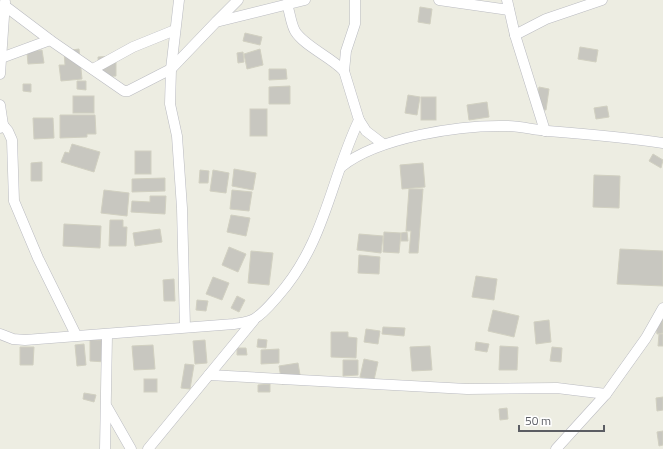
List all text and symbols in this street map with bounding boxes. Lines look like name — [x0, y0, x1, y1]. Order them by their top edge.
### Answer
scale bar — [519, 407, 604, 433]
text: 50 m — [525, 411, 551, 430]

